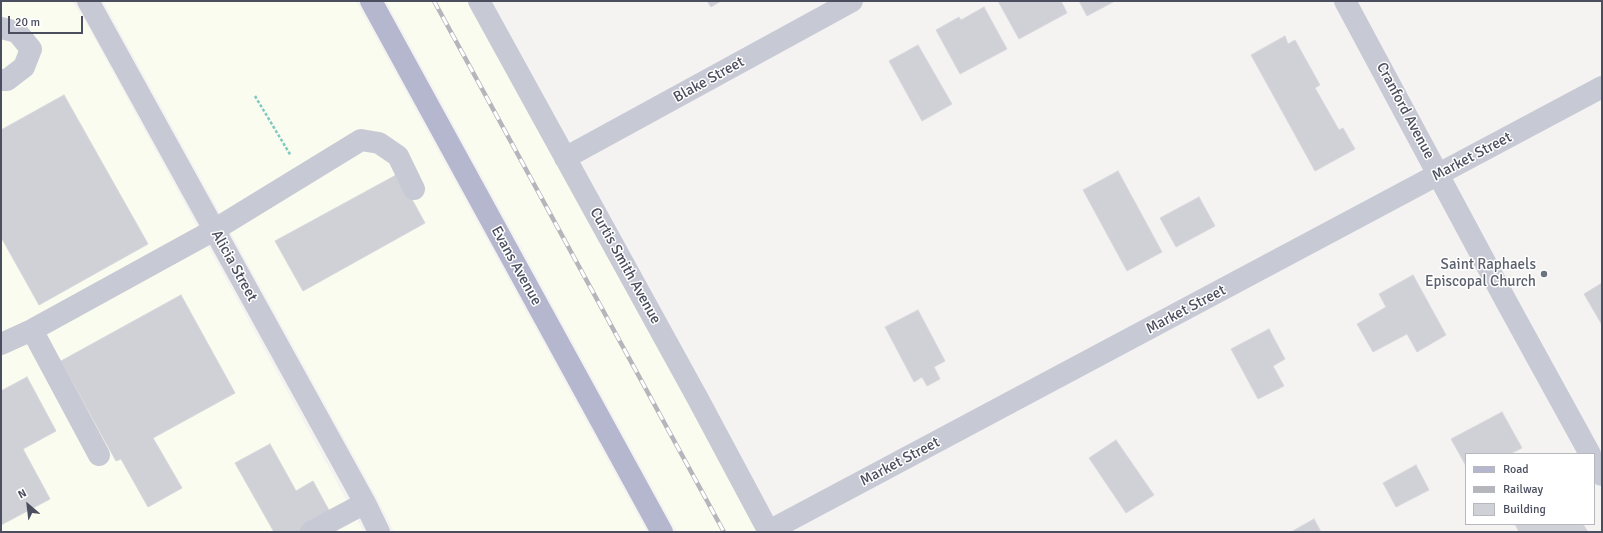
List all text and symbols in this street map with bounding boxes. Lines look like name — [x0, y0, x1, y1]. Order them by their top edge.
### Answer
scale bar — [10, 8, 85, 34]
text: 20 m — [15, 15, 40, 30]
street label: Blake Street — [670, 53, 748, 107]
street label: Cranford Avenue — [1372, 60, 1438, 162]
street label: Market Street — [1429, 128, 1515, 186]
street label: Curtis Smith Avenue — [586, 205, 664, 327]
street label: Evans Avenue — [487, 223, 545, 309]
street label: Alicia Street — [207, 227, 261, 305]
place label: Saint Raphaels Episcopal Church — [1425, 256, 1536, 291]
marker: Saint Raphaels Episcopal Church — [1539, 269, 1549, 279]
street label: Market Street — [1143, 281, 1229, 339]
street label: Market Street — [857, 433, 943, 491]
legend — [1465, 453, 1595, 525]
text: Road — [1503, 462, 1529, 477]
text: Railway — [1503, 482, 1543, 497]
north arrow — [8, 485, 48, 525]
text: N — [16, 486, 29, 501]
text: Building — [1503, 502, 1546, 517]

